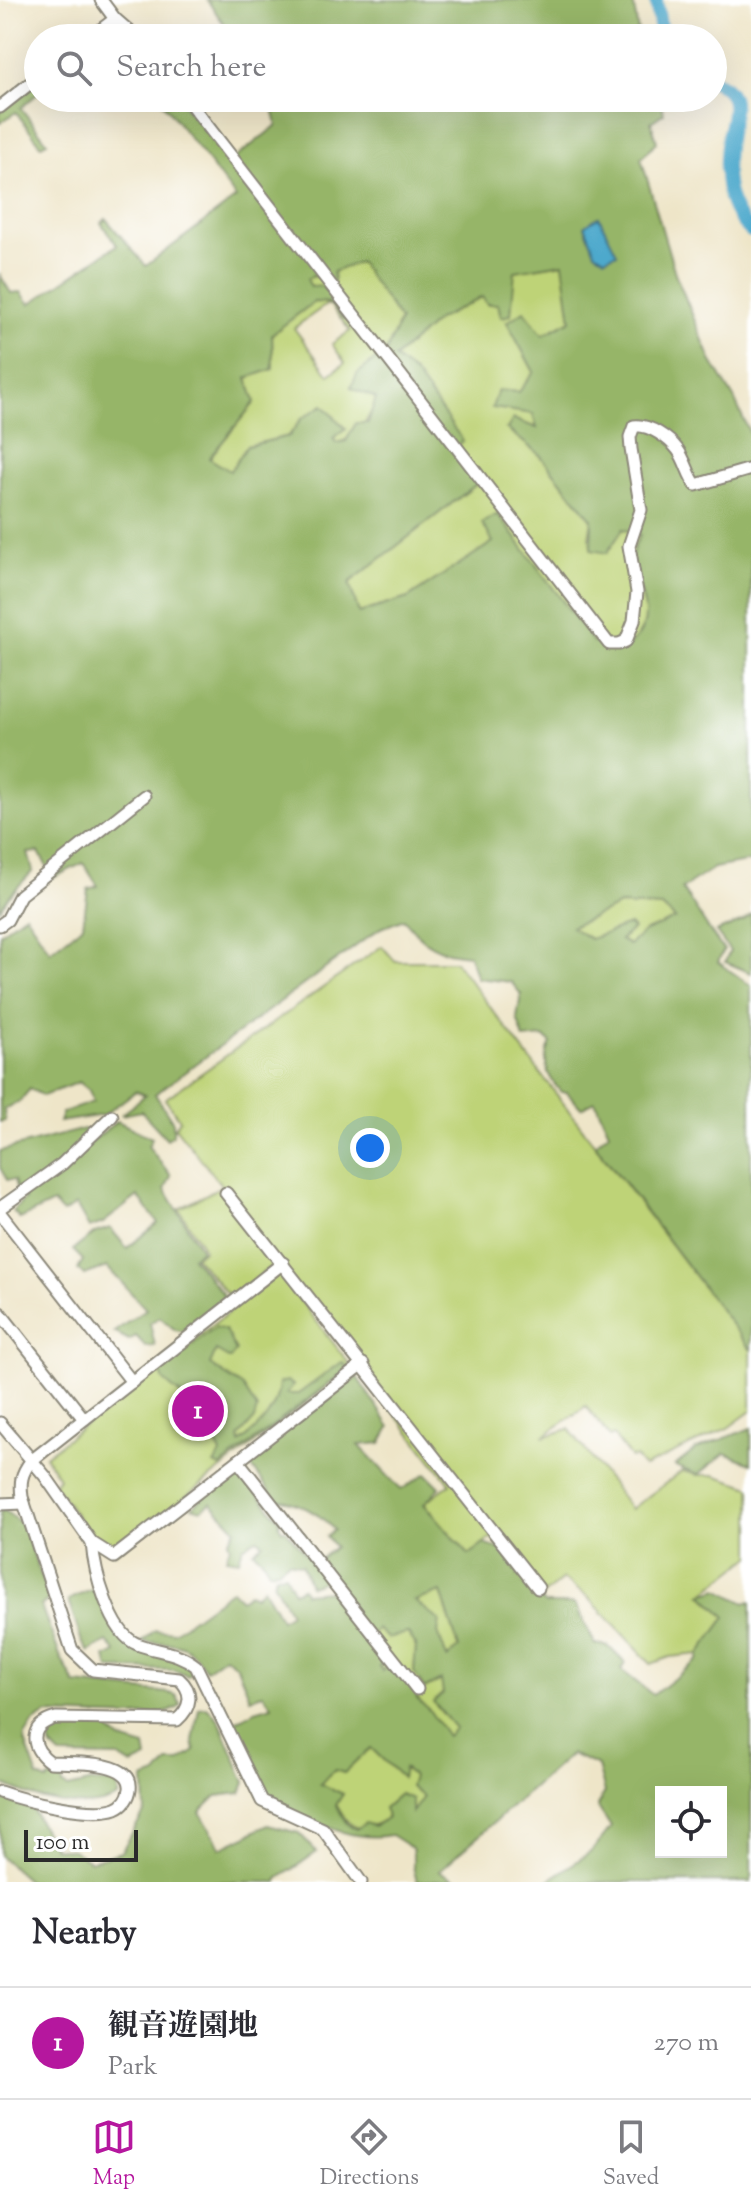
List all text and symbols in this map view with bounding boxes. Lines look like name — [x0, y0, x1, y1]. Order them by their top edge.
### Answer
search box — [24, 24, 727, 112]
icon: search — [52, 46, 96, 90]
text: Search here — [116, 47, 266, 90]
your location — [350, 1128, 390, 1168]
pin: 1 — [172, 1381, 224, 1441]
map controls — [655, 1786, 727, 1858]
button: locate — [655, 1786, 727, 1858]
scale bar — [24, 1826, 138, 1862]
text: 100 m — [36, 1828, 89, 1860]
text: Nearby — [32, 1910, 137, 1959]
text: 観音遊園地 — [108, 2006, 258, 2049]
text: 1 — [54, 2025, 62, 2062]
text: 270 m — [654, 2025, 719, 2062]
text: Park — [108, 2049, 158, 2086]
tab: Map — [92, 2115, 136, 2195]
tab: Directions — [320, 2115, 419, 2195]
tab: Saved — [603, 2115, 659, 2195]

